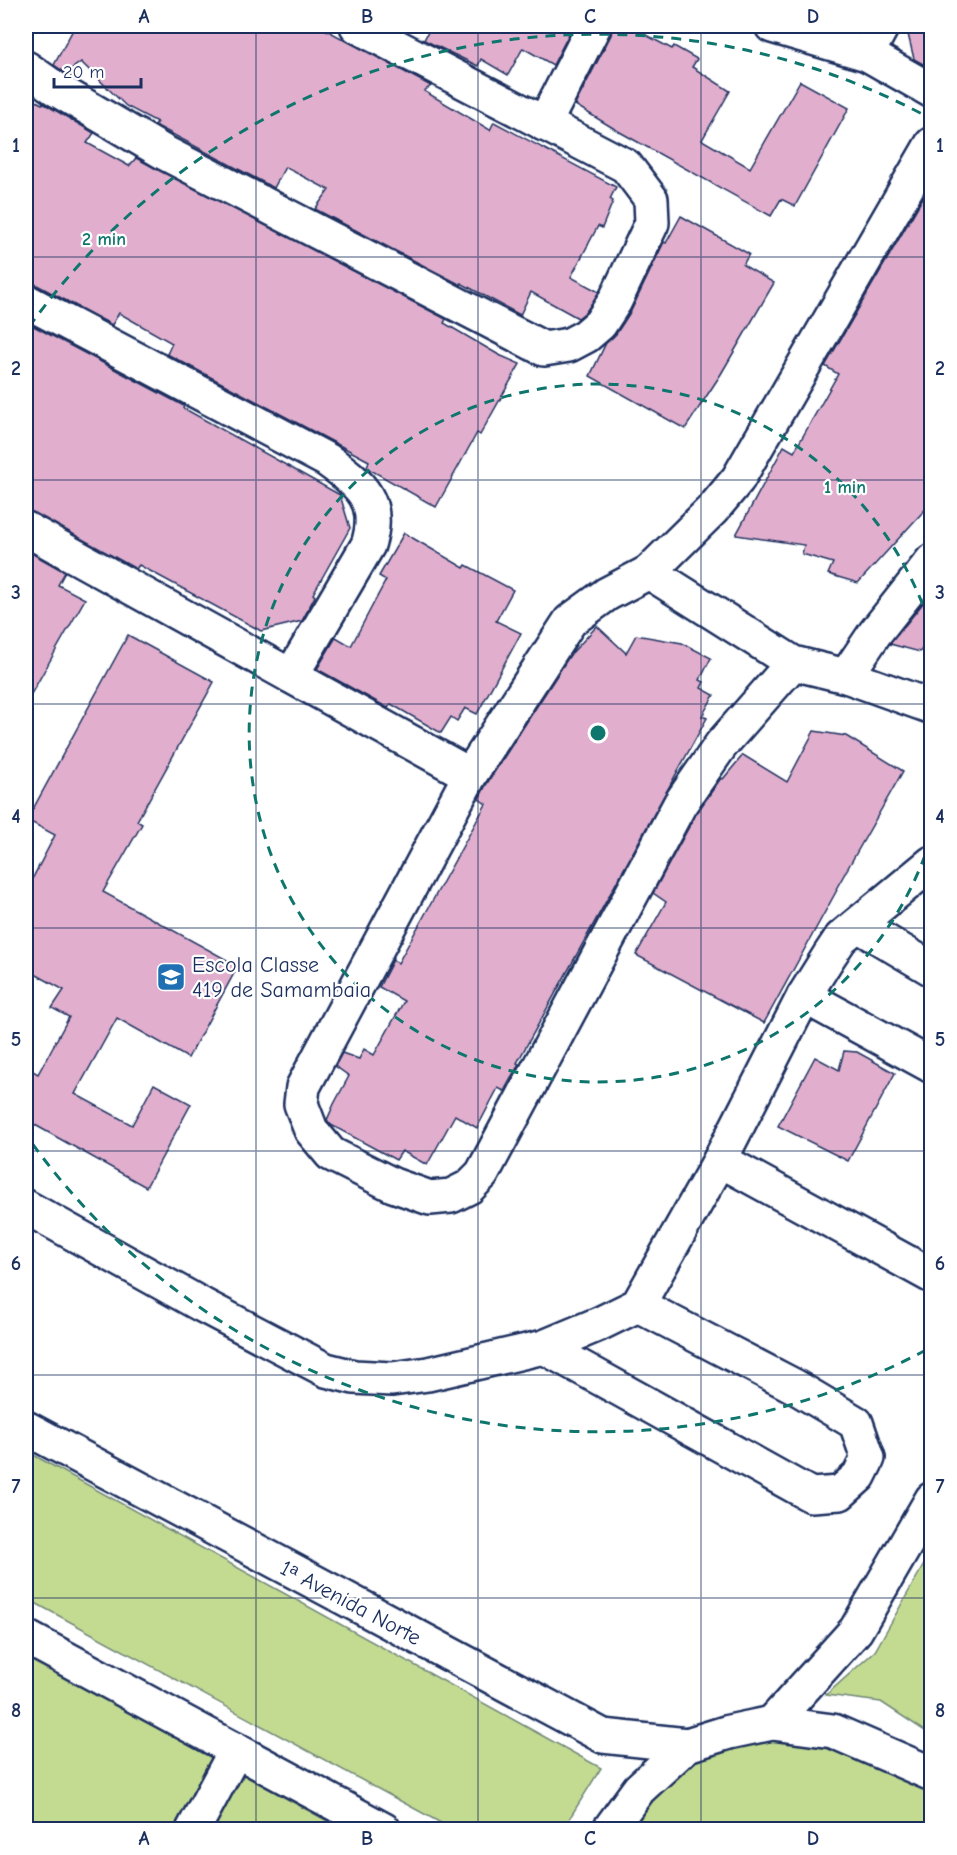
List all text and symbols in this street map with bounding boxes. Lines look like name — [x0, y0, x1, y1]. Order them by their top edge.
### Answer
text: A — [138, 5, 150, 28]
text: B — [361, 5, 373, 28]
text: C — [584, 5, 596, 28]
text: D — [807, 5, 819, 28]
scale bar — [54, 51, 141, 89]
text: 20 m — [63, 62, 104, 83]
text: 1 — [12, 134, 20, 157]
text: 1 — [936, 134, 944, 157]
text: 2 min — [82, 229, 126, 250]
text: 2 — [11, 357, 21, 380]
text: 2 — [935, 357, 945, 380]
text: 1 min — [824, 477, 866, 498]
text: 3 — [11, 581, 21, 604]
text: 3 — [935, 581, 945, 604]
centre of rings — [588, 723, 608, 743]
text: 4 — [11, 805, 21, 828]
text: 4 — [935, 805, 945, 828]
place label: Escola Classe 419 de Samambaia — [192, 952, 371, 1003]
school or university icon: Escola Classe 419 de Samambaia — [155, 961, 187, 993]
text: 5 — [11, 1028, 21, 1051]
text: 5 — [935, 1028, 945, 1051]
text: 6 — [11, 1252, 21, 1275]
text: 6 — [935, 1252, 945, 1275]
text: 7 — [12, 1475, 21, 1498]
text: 7 — [936, 1475, 945, 1498]
street label: 1ᵃ Avenida Norte — [276, 1555, 425, 1651]
text: 8 — [11, 1699, 21, 1722]
text: 8 — [935, 1699, 945, 1722]
text: A — [138, 1827, 150, 1850]
text: B — [361, 1827, 373, 1850]
text: C — [584, 1827, 596, 1850]
text: D — [807, 1827, 819, 1850]

